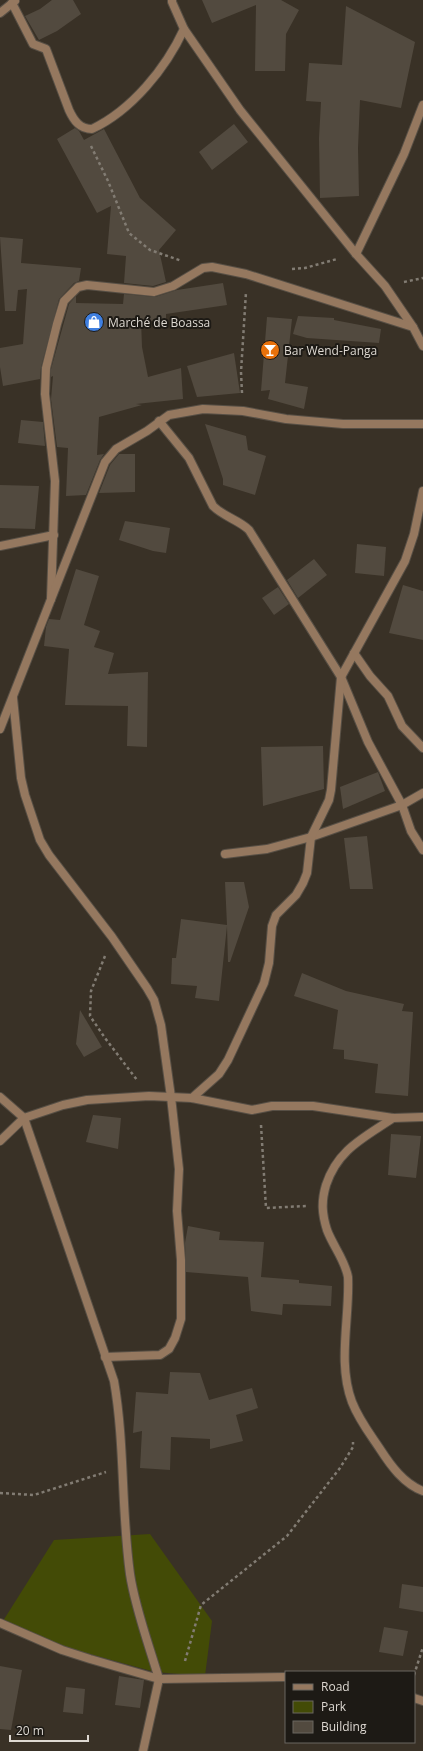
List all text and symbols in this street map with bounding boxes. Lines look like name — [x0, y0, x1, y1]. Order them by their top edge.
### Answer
shop icon: Marché de Boassa — [83, 311, 105, 333]
place label: Marché de Boassa — [108, 314, 210, 331]
bar icon: Bar Wend-Panga — [259, 339, 281, 361]
place label: Bar Wend-Panga — [284, 342, 377, 359]
legend — [285, 1671, 415, 1743]
text: Road — [321, 1678, 350, 1695]
text: Park — [321, 1698, 347, 1715]
scale bar — [10, 1717, 88, 1743]
text: Building — [321, 1718, 367, 1735]
text: 20 m — [16, 1722, 44, 1739]

